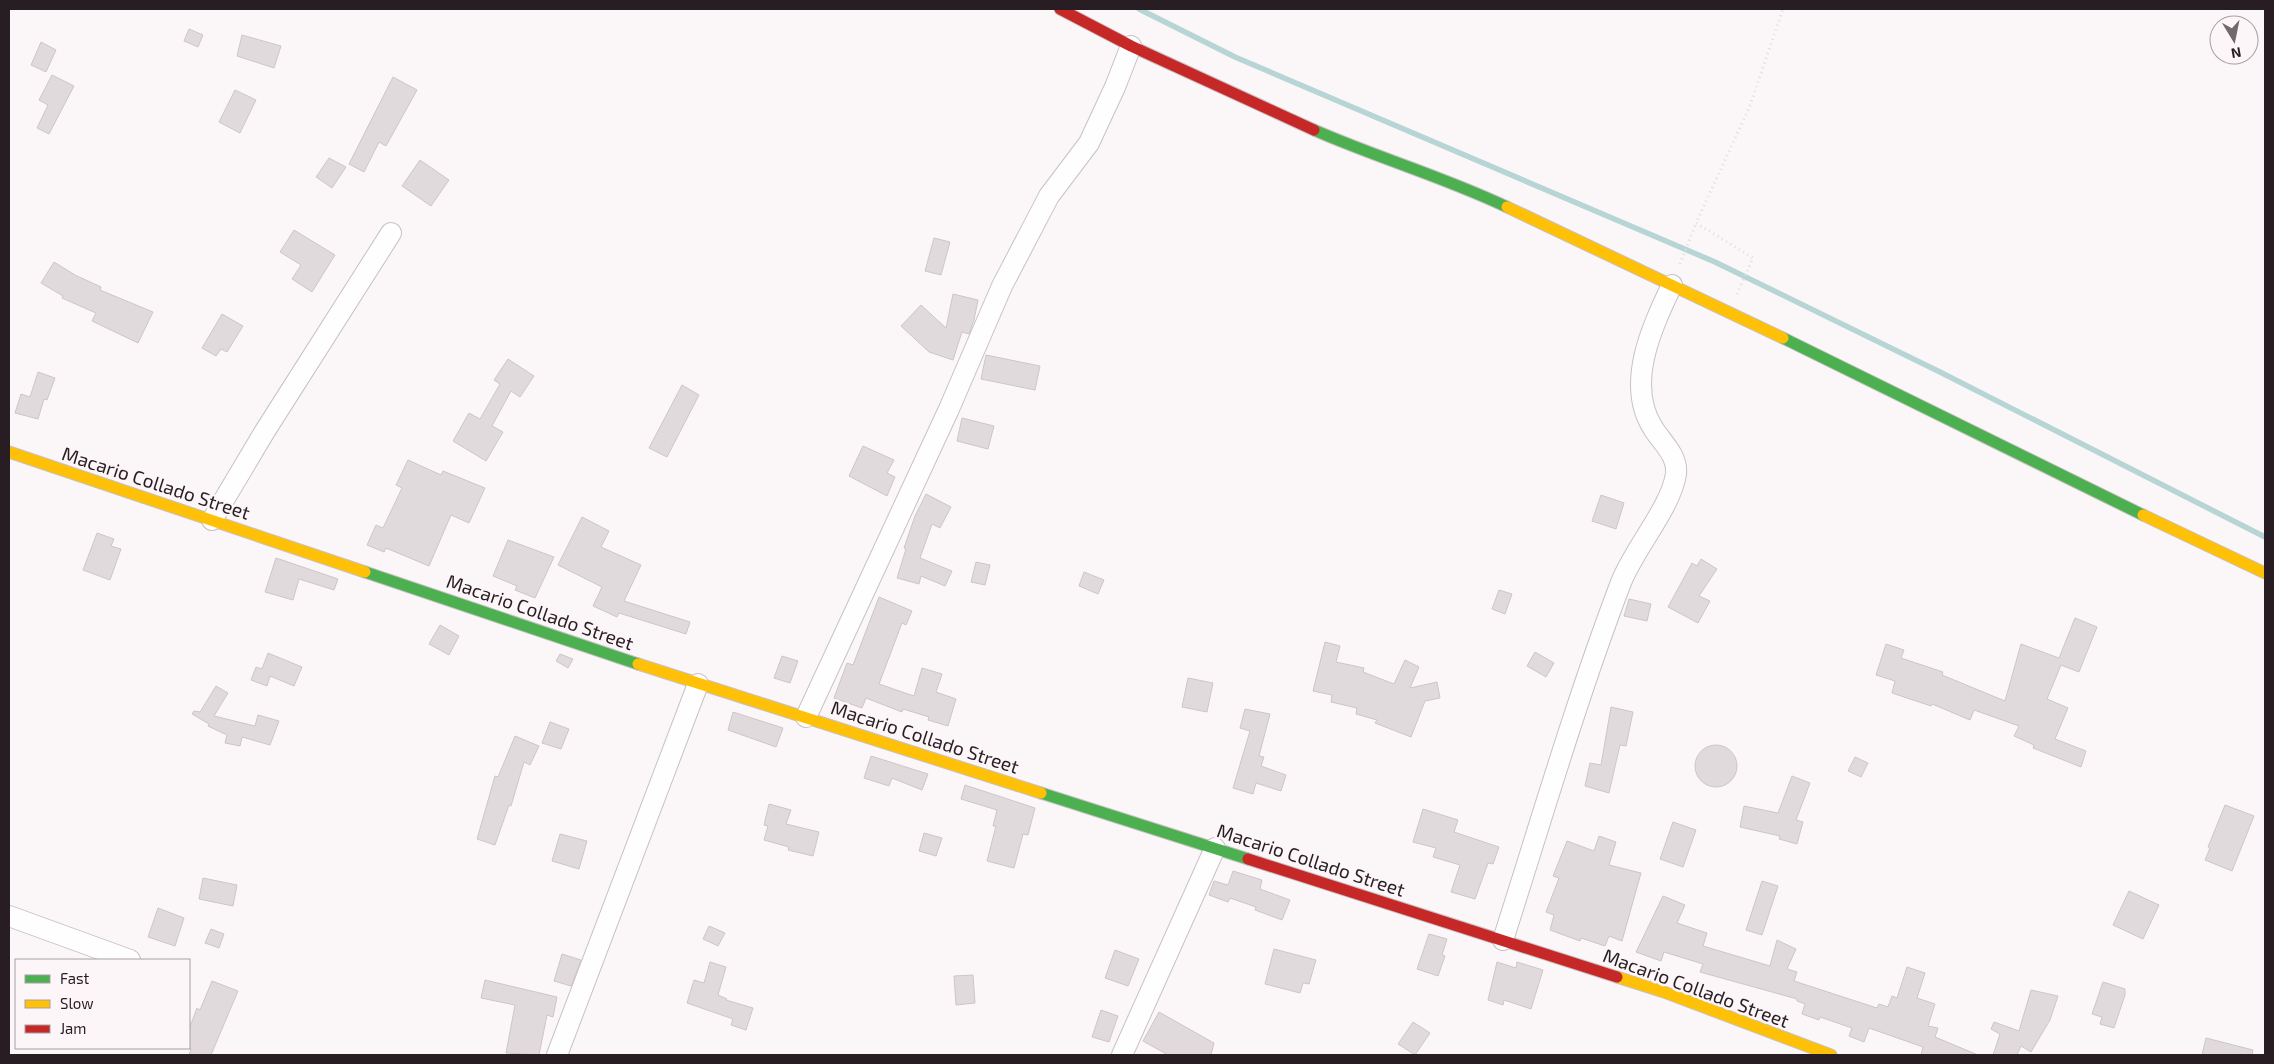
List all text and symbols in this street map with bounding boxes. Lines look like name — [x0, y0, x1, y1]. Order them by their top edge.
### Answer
north arrow — [2209, 15, 2259, 65]
text: N — [2230, 44, 2243, 63]
street label: Macario Collado Street — [59, 441, 253, 524]
street label: Macario Collado Street — [444, 569, 637, 654]
street label: Macario Collado Street — [828, 695, 1022, 778]
street label: Macario Collado Street — [1214, 818, 1408, 901]
street label: Macario Collado Street — [1600, 943, 1792, 1032]
legend — [15, 959, 190, 1049]
text: Fast — [60, 969, 90, 987]
text: Slow — [60, 994, 94, 1012]
text: Jam — [60, 1019, 86, 1037]

